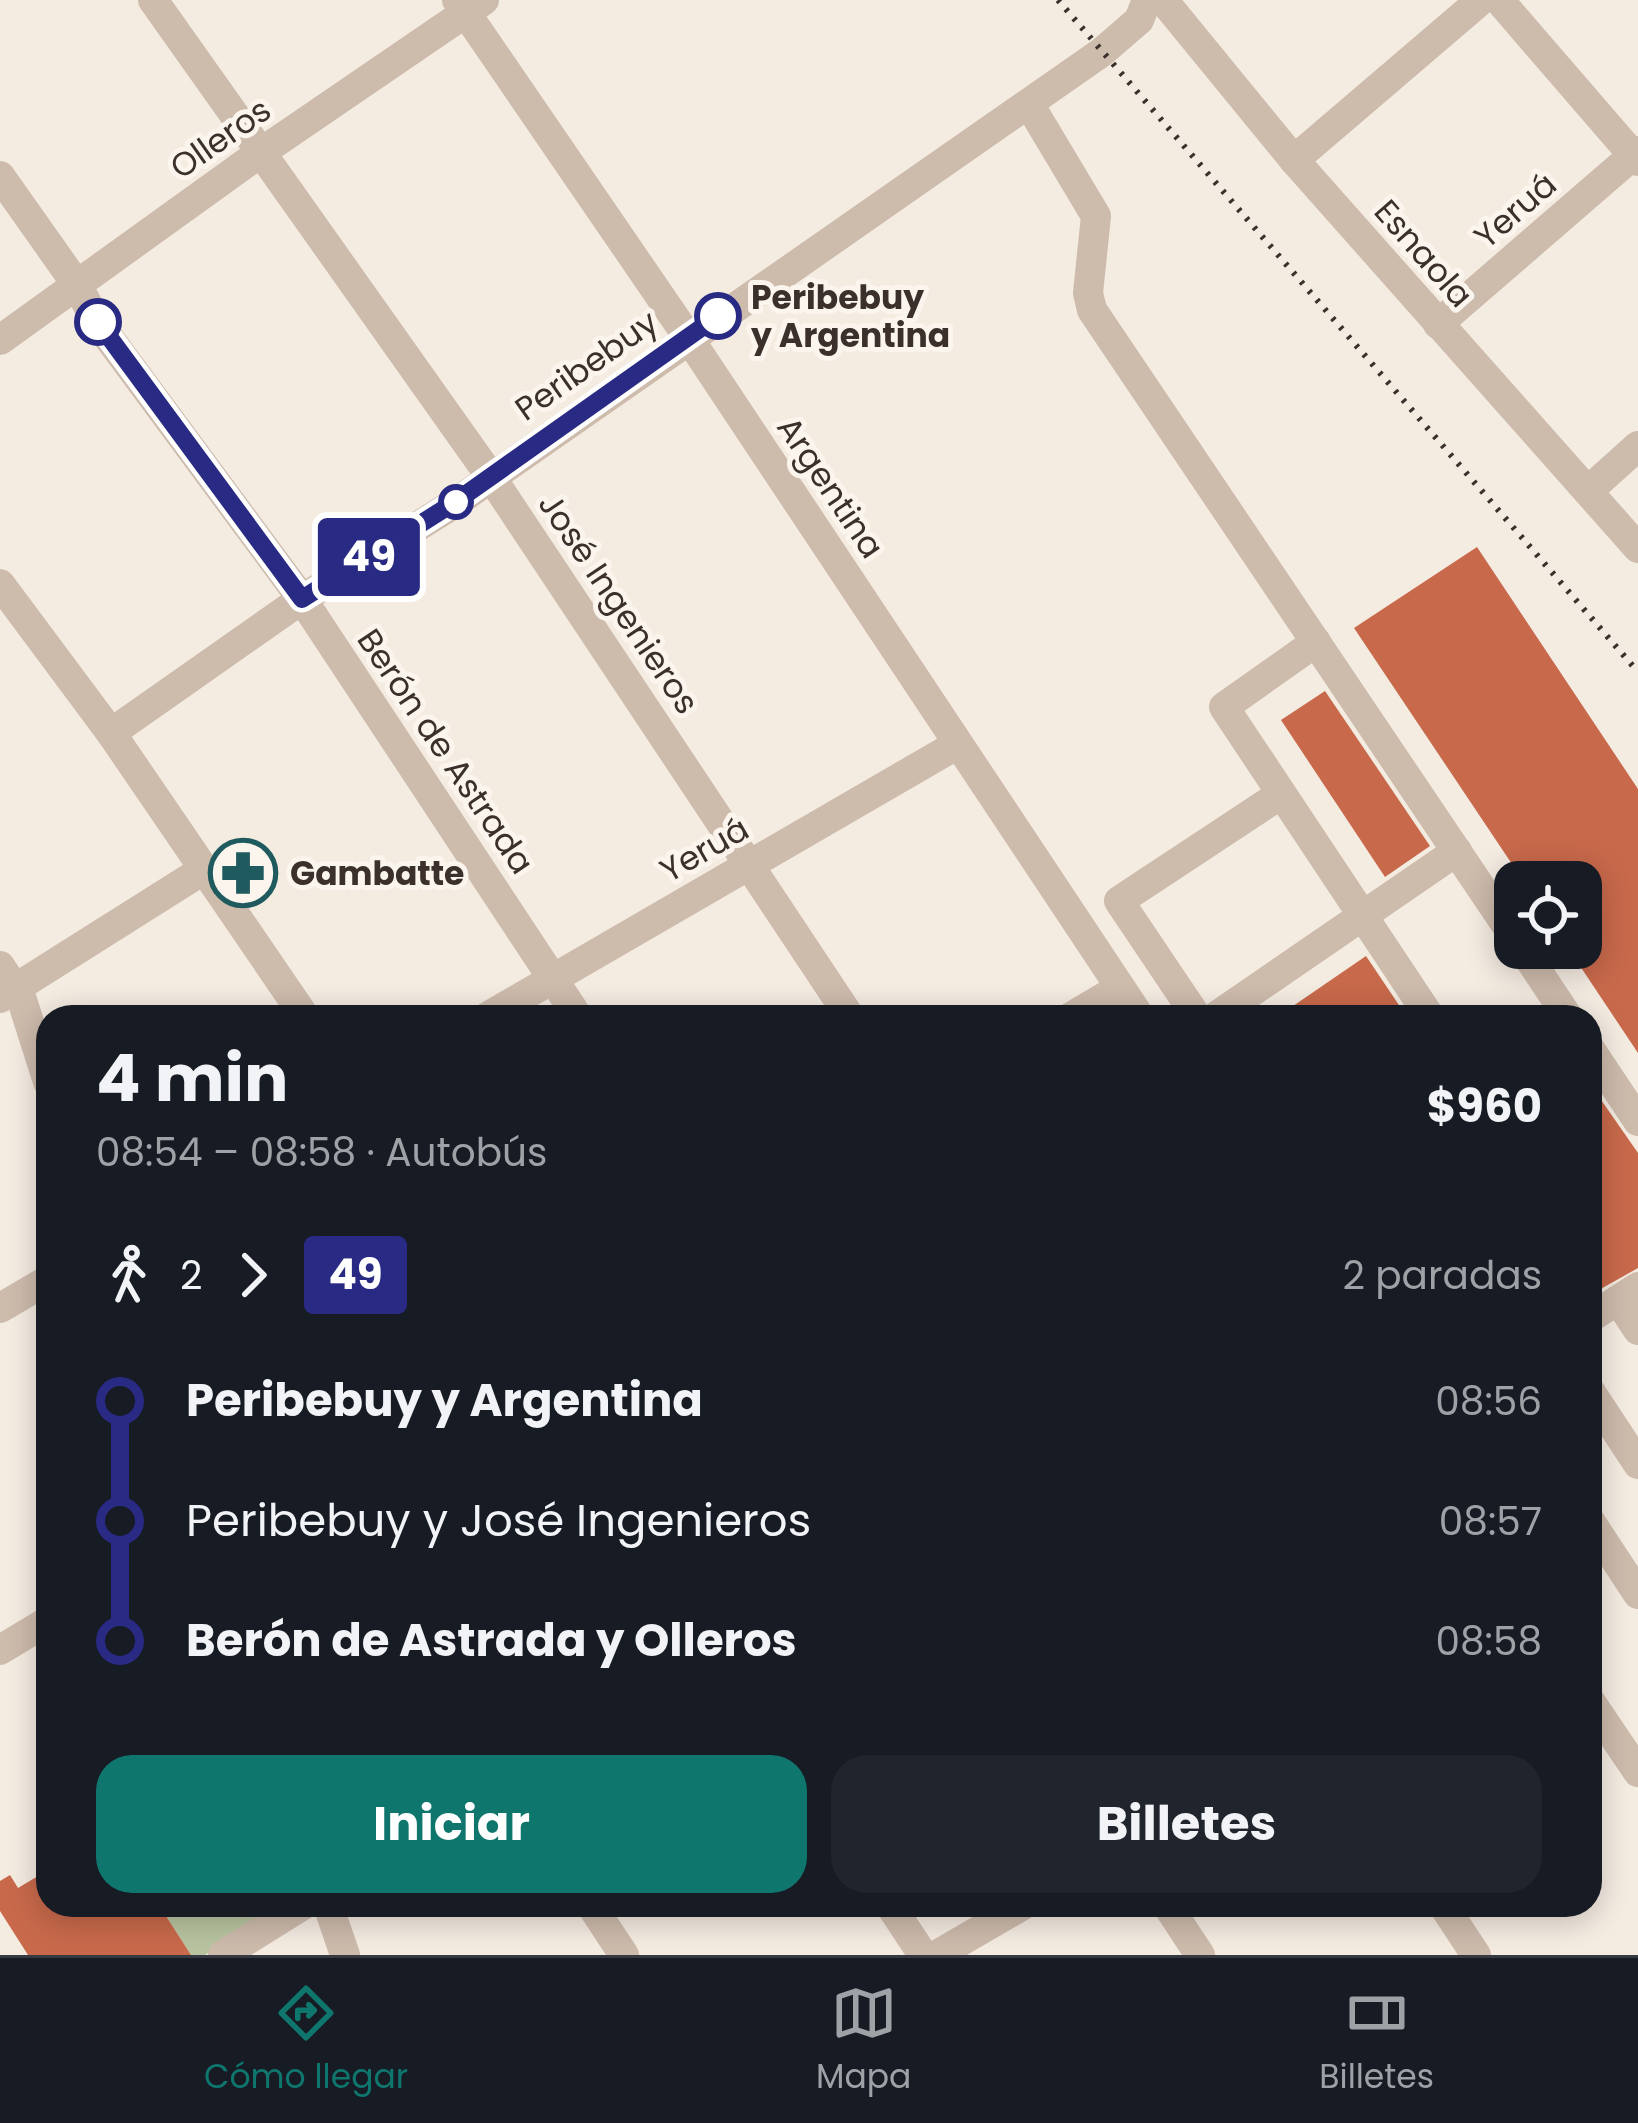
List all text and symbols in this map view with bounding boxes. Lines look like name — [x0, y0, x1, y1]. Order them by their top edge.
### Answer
street label: Olleros — [160, 87, 280, 190]
street label: Yeruá — [1464, 161, 1567, 259]
street label: Esnaola — [1364, 189, 1484, 317]
place label: Peribebuy y Argentina — [750, 274, 950, 359]
marker: Peribebuy y Argentina — [696, 294, 740, 338]
street label: Peribebuy — [505, 299, 668, 432]
unlabelled marker — [76, 300, 120, 344]
street label: Argentina — [766, 407, 895, 568]
street label: José Ingenieros — [527, 483, 710, 723]
unlabelled marker — [440, 486, 472, 518]
line badge: 49 — [315, 518, 423, 596]
text: 49 — [342, 527, 396, 586]
street label: Berón de Astrada — [346, 619, 545, 883]
street label: Yeruá — [651, 805, 757, 894]
pharmacy icon: Gambatte — [208, 838, 278, 908]
place label: Gambatte — [290, 850, 464, 897]
map controls — [1494, 861, 1602, 969]
button: locate — [1494, 861, 1602, 969]
text: 4 min — [96, 1032, 289, 1124]
text: $960 — [1427, 1075, 1542, 1138]
text: 08:54 – 08:58 · Autobús — [96, 1125, 547, 1180]
icon: walk — [96, 1242, 162, 1308]
icon: forward — [220, 1242, 286, 1308]
text: 49 — [328, 1245, 383, 1304]
text: 2 — [180, 1248, 202, 1303]
text: 2 paradas — [1342, 1248, 1542, 1303]
text: Peribebuy y Argentina — [186, 1369, 703, 1432]
text: 08:56 — [1435, 1374, 1542, 1429]
text: Peribebuy y José Ingenieros — [186, 1489, 811, 1552]
text: 08:57 — [1439, 1494, 1542, 1549]
text: Berón de Astrada y Olleros — [186, 1609, 797, 1672]
text: 08:58 — [1435, 1614, 1542, 1669]
button: Iniciar — [96, 1755, 807, 1893]
button: Billetes — [831, 1755, 1542, 1893]
tab: Cómo llegar — [204, 1980, 408, 2102]
tab: Mapa — [816, 1980, 911, 2102]
tab: Billetes — [1319, 1980, 1434, 2102]

